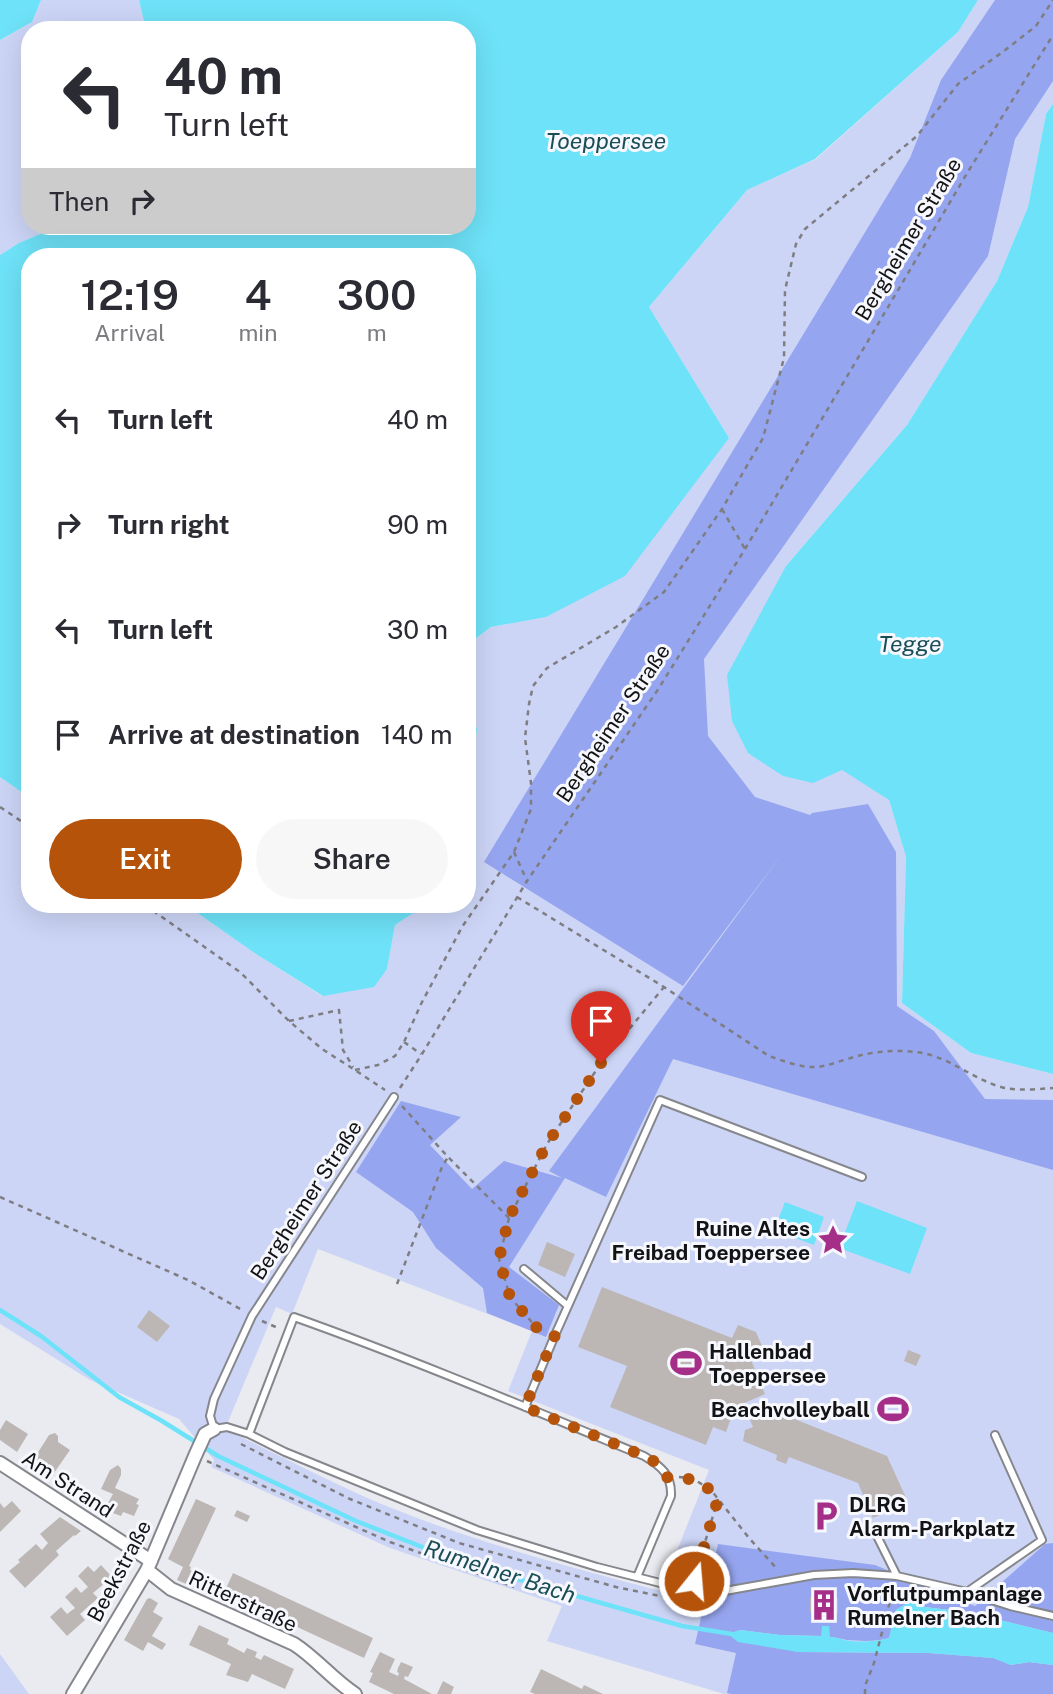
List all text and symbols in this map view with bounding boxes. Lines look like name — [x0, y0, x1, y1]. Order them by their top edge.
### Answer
text: 40 m — [164, 47, 283, 105]
icon: left — [49, 49, 140, 140]
text: Turn left — [164, 106, 289, 143]
water label: Toeppersee — [546, 127, 666, 154]
street label: Bergheimer Straße — [850, 153, 966, 325]
icon: right — [123, 182, 161, 220]
text: Then — [49, 186, 109, 217]
text: 12:19 — [80, 270, 179, 319]
text: 4 — [244, 270, 271, 319]
text: 300 — [337, 270, 417, 319]
text: Arrival — [94, 319, 165, 346]
text: min — [238, 319, 277, 346]
text: m — [367, 319, 387, 346]
icon: left — [49, 401, 87, 439]
text: Turn left — [108, 404, 213, 435]
text: 40 m — [387, 404, 448, 435]
icon: right — [49, 506, 87, 544]
text: Turn right — [108, 509, 230, 540]
text: 90 m — [387, 509, 448, 540]
icon: left — [49, 611, 87, 649]
text: Turn left — [108, 614, 213, 645]
text: 30 m — [387, 614, 448, 645]
water label: Tegge — [878, 630, 942, 657]
street label: Bergheimer Straße — [551, 639, 675, 807]
icon: arrive — [49, 716, 87, 754]
text: Arrive at destination — [108, 719, 360, 750]
text: 140 m — [381, 719, 453, 750]
button: Exit — [49, 819, 242, 899]
button: Share — [256, 819, 448, 899]
pin — [571, 991, 631, 1063]
icon: arrive — [582, 1002, 620, 1040]
street label: Bergheimer Straße — [245, 1116, 367, 1284]
place label: Ruine Altes Freibad Toeppersee — [612, 1216, 810, 1265]
place icon: Ruine Altes Freibad Toeppersee — [816, 1223, 850, 1257]
place label: Hallenbad Toeppersee — [709, 1339, 826, 1388]
sports icon: Hallenbad Toeppersee — [669, 1346, 703, 1380]
sports icon: Beachvolleyball — [876, 1392, 910, 1426]
place label: Beachvolleyball — [711, 1397, 870, 1422]
street label: Am Strand — [18, 1445, 118, 1523]
place label: DLRG Alarm-Parkplatz — [849, 1492, 1015, 1541]
parking icon: DLRG Alarm-Parkplatz — [809, 1499, 843, 1533]
street label: Beekstraße — [82, 1516, 156, 1626]
water label: Rumelner Bach — [421, 1534, 579, 1608]
position arrow — [657, 1544, 731, 1618]
street label: Ritterstraße — [185, 1565, 301, 1637]
place label: Vorflutpumpanlage Rumelner Bach — [847, 1581, 1042, 1630]
building icon: Vorflutpumpanlage Rumelner Bach — [807, 1588, 841, 1622]

